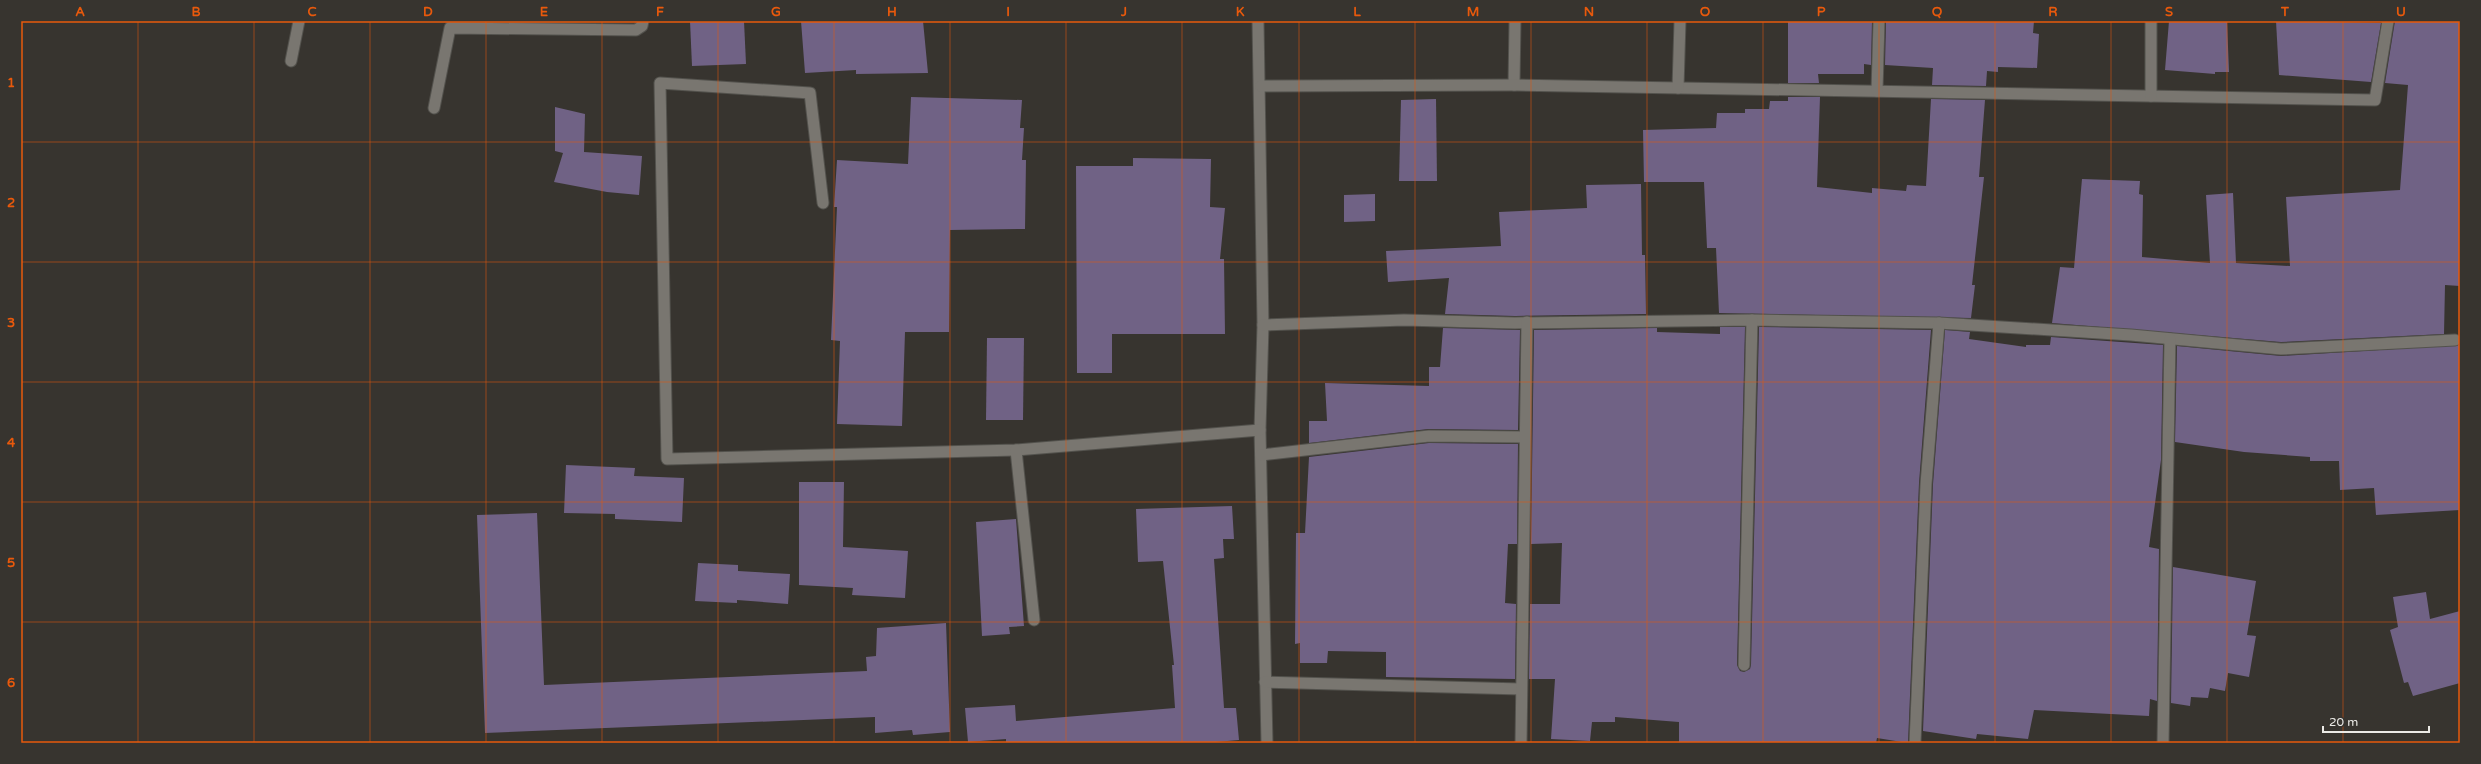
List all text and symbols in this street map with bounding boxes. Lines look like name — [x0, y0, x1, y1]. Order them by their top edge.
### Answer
text: A — [75, 4, 85, 20]
text: B — [191, 4, 201, 20]
text: C — [307, 4, 317, 20]
text: D — [423, 4, 433, 20]
text: E — [540, 4, 548, 20]
text: F — [656, 4, 664, 20]
text: G — [771, 4, 781, 20]
text: H — [887, 4, 897, 20]
text: I — [1006, 4, 1010, 20]
text: J — [1120, 4, 1127, 20]
text: K — [1236, 4, 1245, 20]
text: L — [1353, 4, 1361, 20]
text: M — [1467, 4, 1479, 20]
text: N — [1584, 4, 1594, 20]
text: O — [1700, 4, 1711, 20]
text: P — [1817, 4, 1826, 20]
text: Q — [1932, 4, 1943, 20]
text: R — [2048, 4, 2058, 20]
text: S — [2165, 4, 2173, 20]
text: T — [2280, 4, 2290, 20]
text: U — [2396, 4, 2406, 20]
text: 1 — [7, 75, 15, 91]
text: 2 — [7, 195, 15, 211]
text: 3 — [7, 315, 15, 331]
text: 4 — [7, 435, 16, 451]
text: 5 — [7, 555, 15, 571]
text: 6 — [7, 675, 15, 691]
scale bar — [2323, 708, 2429, 734]
text: 20 m — [2329, 715, 2358, 729]

